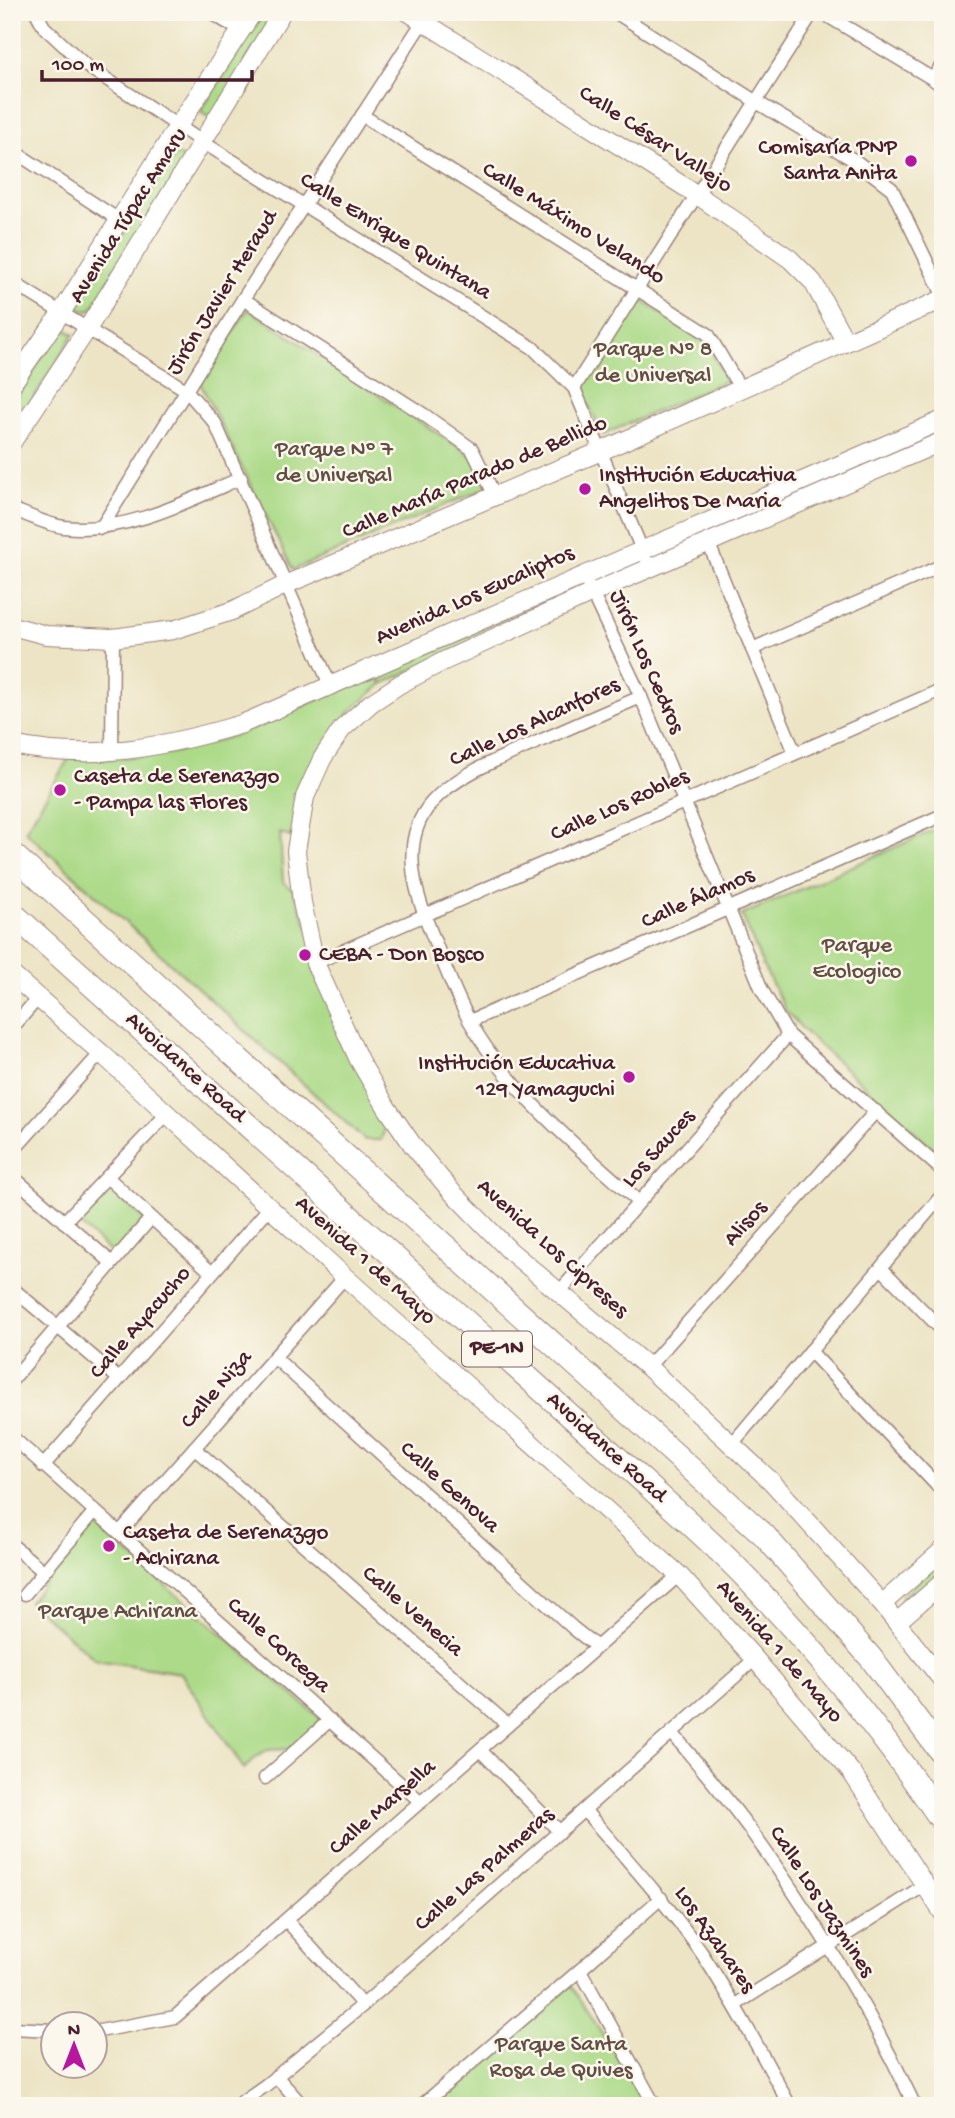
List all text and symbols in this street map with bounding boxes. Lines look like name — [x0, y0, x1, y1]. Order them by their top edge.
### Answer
scale bar — [42, 38, 252, 82]
text: 100 m — [51, 54, 104, 79]
street label: Calle César Vallejo — [573, 80, 737, 200]
street label: Avenida Túpac Amaru — [64, 123, 194, 309]
place label: Comisaría PNP Santa Anita — [758, 135, 898, 188]
marker: Comisaría PNP Santa Anita — [903, 153, 919, 169]
street label: Calle Máximo Velando — [476, 157, 670, 291]
street label: Calle Enrique Quintana — [294, 167, 497, 308]
street label: Jirón Javier Heraud — [161, 204, 285, 380]
park label: Parque Nº 8 de Universal — [593, 337, 712, 390]
street label: Calle María Parado de Bellido — [339, 410, 611, 546]
park label: Parque Nº 7 de Universal — [274, 437, 394, 490]
place label: Institución Educativa Angelitos De Maria — [599, 463, 797, 516]
marker: Institución Educativa Angelitos De Maria — [577, 481, 593, 497]
street label: Avenida Los Eucaliptos — [372, 540, 579, 652]
street label: Jirón Los Cedros — [602, 586, 690, 738]
street label: Calle Los Alcanfores — [446, 672, 625, 774]
street label: Calle Los Robles — [547, 763, 694, 849]
place label: Caseta de Serenazgo - Pampa las Flores — [74, 764, 279, 817]
marker: Caseta de Serenazgo - Pampa las Flores — [52, 782, 68, 798]
street label: Calle Álamos — [637, 861, 759, 936]
park label: Parque Ecologico — [813, 933, 902, 986]
place label: CEBA - Don Bosco — [319, 942, 485, 969]
marker: CEBA - Don Bosco — [297, 947, 313, 963]
street label: Avoidance Road — [119, 1007, 252, 1130]
place label: Institución Educativa 129 Yamaguchi — [418, 1051, 616, 1104]
marker: Institución Educativa 129 Yamaguchi — [621, 1069, 637, 1085]
street label: Los Sauces — [617, 1104, 702, 1194]
street label: Avenida Los Cipreses — [470, 1174, 634, 1325]
street label: Avenida 1 de Mayo — [289, 1191, 441, 1332]
street label: Alisos — [718, 1195, 774, 1253]
street label: Calle Ayacucho — [85, 1261, 197, 1385]
road number: PE-1N — [462, 1332, 532, 1366]
street label: Calle Niza — [175, 1344, 259, 1435]
street label: Avoidance Road — [540, 1387, 673, 1510]
street label: Calle Genova — [394, 1436, 505, 1541]
place label: Caseta de Serenazgo - Achirana — [123, 1520, 328, 1573]
marker: Caseta de Serenazgo - Achirana — [101, 1538, 117, 1554]
street label: Calle Venecia — [356, 1561, 469, 1664]
street label: Avenida 1 de Mayo — [710, 1575, 849, 1729]
street label: Calle Corcega — [220, 1592, 337, 1701]
park label: Parque Achirana — [38, 1599, 199, 1626]
street label: Calle Marsella — [324, 1753, 443, 1862]
street label: Calle Las Palmeras — [410, 1802, 561, 1938]
street label: Calle Los Jazmines — [762, 1821, 880, 1983]
street label: Los Azahares — [667, 1881, 761, 1999]
north arrow — [38, 2010, 108, 2080]
text: N — [68, 2020, 80, 2043]
park label: Parque Santa Rosa de Quives — [489, 2032, 633, 2085]

